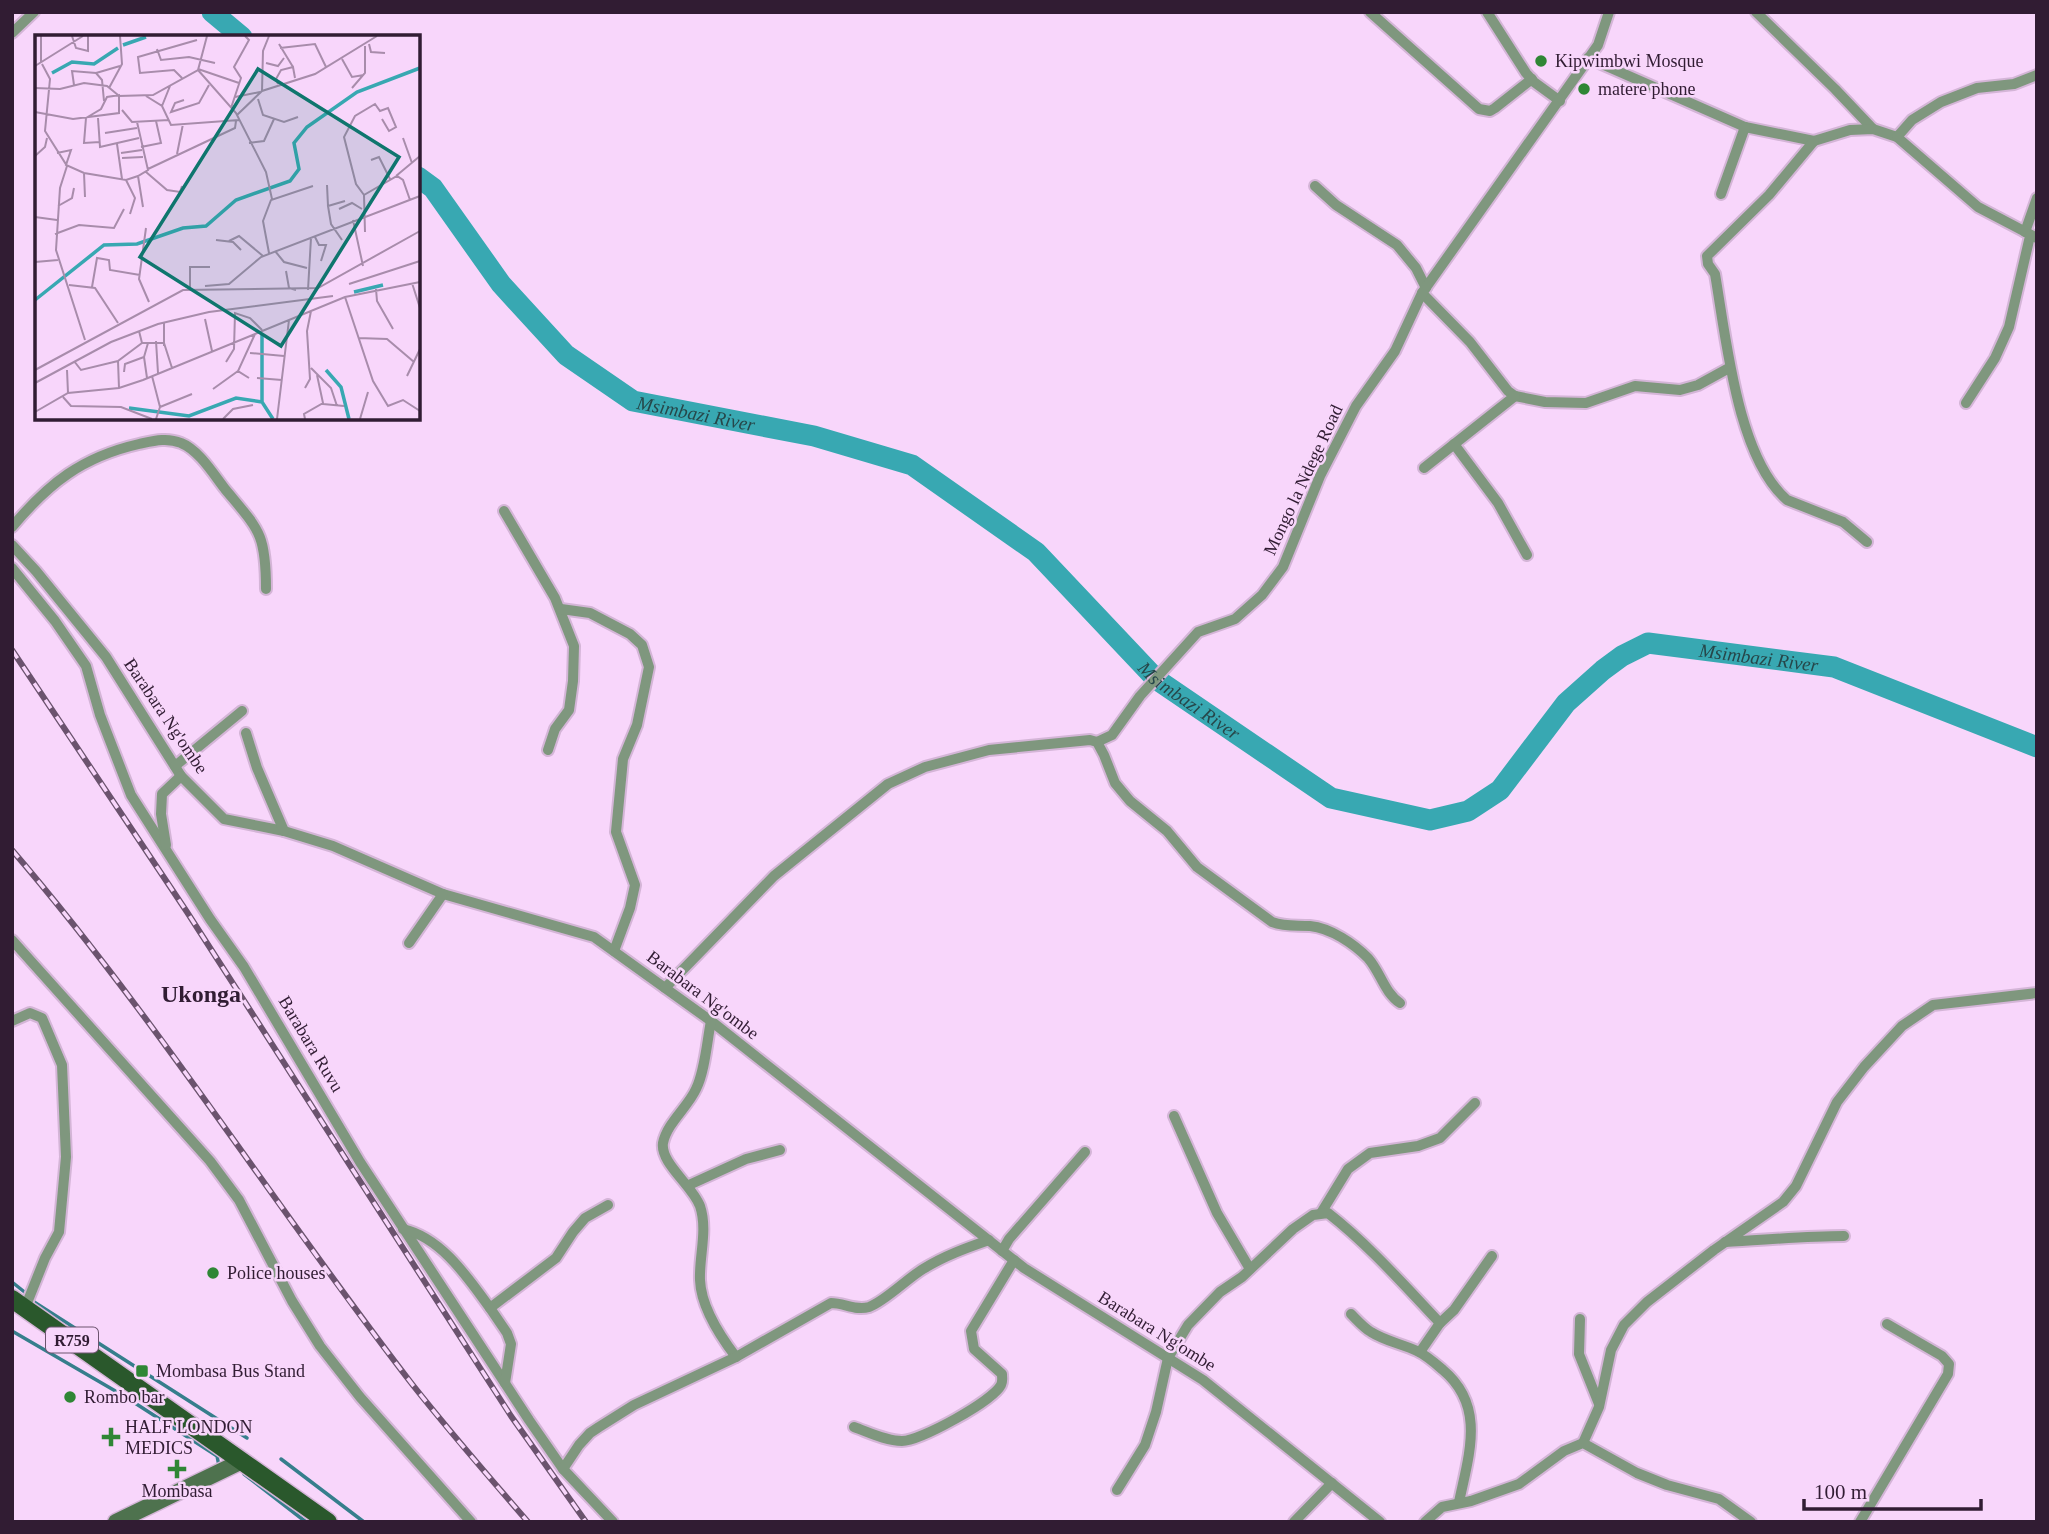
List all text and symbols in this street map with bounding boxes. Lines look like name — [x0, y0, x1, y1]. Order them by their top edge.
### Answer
inset map — [35, 35, 420, 420]
place label: Kipwimbwi Mosque — [1555, 51, 1704, 71]
marker: Kipwimbwi Mosque — [1533, 53, 1549, 69]
place label: matere phone — [1598, 79, 1695, 99]
marker: matere phone — [1576, 81, 1592, 97]
water label: Msimbazi River — [634, 391, 757, 435]
street label: Mongo la Ndege Road — [1259, 402, 1347, 558]
water label: Msimbazi River — [1697, 639, 1820, 675]
street label: Barabara Ng'ombe — [120, 655, 212, 777]
water label: Msimbazi River — [1134, 656, 1245, 744]
street label: Barabara Ng'ombe — [643, 946, 763, 1044]
district label: Ukonga — [161, 981, 241, 1007]
street label: Barabara Ruvu — [274, 992, 348, 1096]
place label: Police houses — [227, 1263, 326, 1283]
marker: Police houses — [205, 1265, 221, 1281]
street label: Barabara Ng'ombe — [1095, 1287, 1219, 1375]
road number: R759 — [46, 1328, 98, 1352]
place label: Mombasa Bus Stand — [156, 1361, 305, 1381]
marker: Mombasa Bus Stand — [134, 1363, 150, 1379]
place label: Rombo bar — [84, 1387, 165, 1407]
marker: Rombo bar — [62, 1389, 78, 1405]
place label: HALF LONDON MEDICS — [125, 1417, 253, 1458]
marker: HALF LONDON MEDICS — [103, 1429, 119, 1445]
marker: Mombasa — [169, 1461, 185, 1477]
scale bar — [1804, 1468, 1981, 1512]
text: 100 m — [1814, 1480, 1867, 1504]
place label: Mombasa — [142, 1481, 213, 1501]

